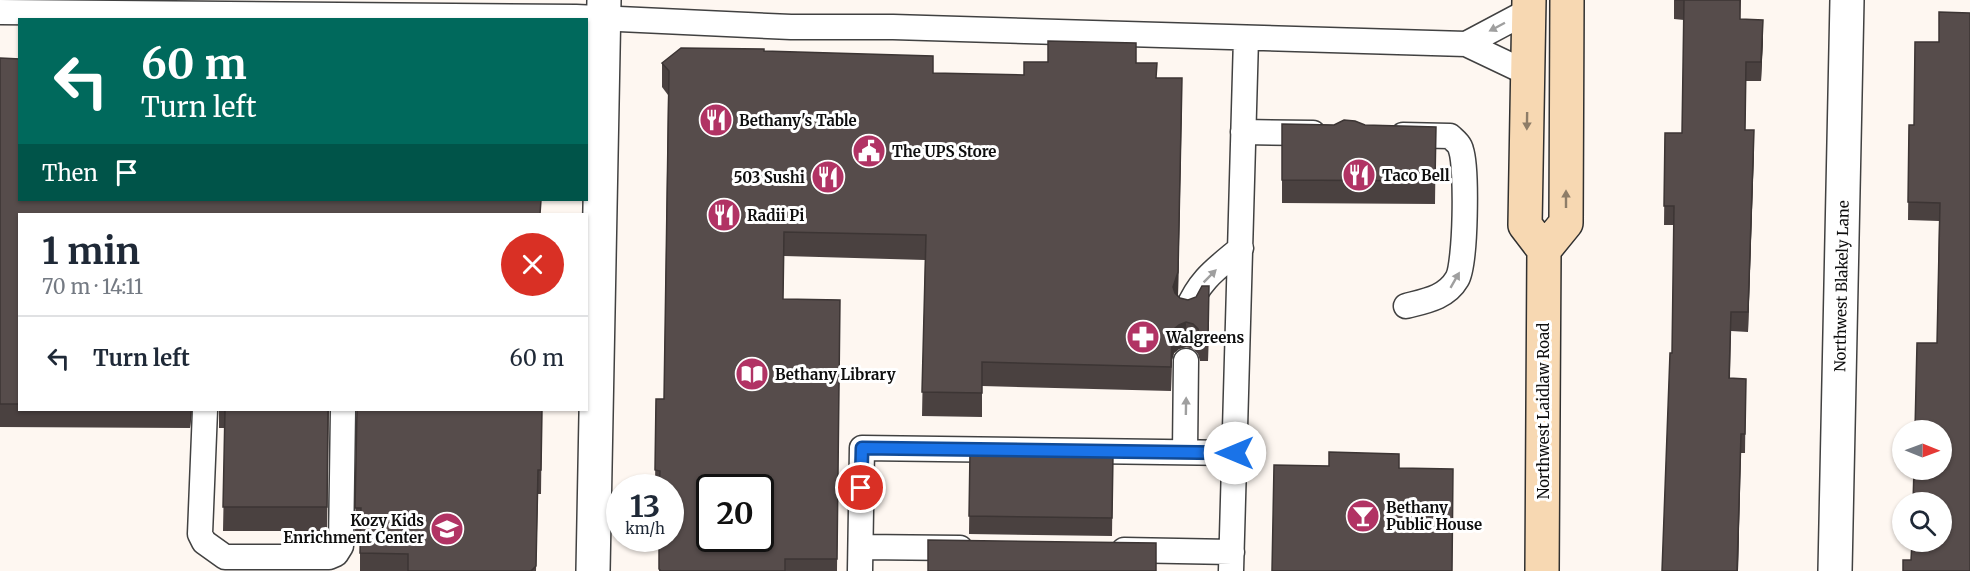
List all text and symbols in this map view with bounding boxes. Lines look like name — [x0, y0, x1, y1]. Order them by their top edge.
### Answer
one-way arrow — [1488, 22, 1505, 32]
text: 60 m — [141, 38, 247, 90]
icon: left — [42, 42, 120, 120]
text: Turn left — [141, 90, 256, 124]
restaurant icon: Bethany's Table — [698, 102, 734, 138]
place label: Bethany's Table — [739, 111, 857, 130]
one-way arrow — [1522, 112, 1532, 131]
public building icon: The UPS Store — [851, 133, 887, 169]
place label: The UPS Store — [892, 142, 996, 161]
icon: arrive — [110, 156, 143, 189]
restaurant icon: Taco Bell — [1341, 157, 1377, 193]
text: Then — [42, 159, 98, 187]
restaurant icon: 503 Sushi — [810, 159, 846, 195]
place label: Taco Bell — [1382, 166, 1450, 185]
place label: 503 Sushi — [734, 168, 805, 187]
one-way arrow — [1561, 190, 1571, 209]
restaurant icon: Radii Pi — [706, 197, 742, 233]
street label: Northwest Blakely Lane — [1830, 200, 1852, 372]
place label: Radii Pi — [747, 206, 804, 225]
text: 1 min — [42, 229, 140, 274]
button: close — [501, 233, 564, 296]
one-way arrow — [1202, 269, 1216, 283]
one-way arrow — [1450, 271, 1460, 288]
text: 70 m · 14:11 — [42, 274, 143, 299]
pharmacy icon: Walgreens — [1125, 319, 1161, 355]
street label: Northwest Laidlaw Road — [1534, 323, 1553, 499]
place label: Walgreens — [1165, 328, 1245, 347]
icon: left — [42, 342, 75, 375]
text: Turn left — [93, 344, 190, 372]
text: 60 m — [510, 344, 564, 372]
library icon: Bethany Library — [734, 356, 770, 392]
place label: Bethany Library — [775, 365, 896, 384]
one-way arrow — [1181, 397, 1190, 416]
north arrow — [1892, 420, 1952, 480]
map controls — [1892, 420, 1952, 552]
position arrow — [1203, 421, 1267, 485]
pin — [835, 462, 886, 513]
icon: arrive — [844, 471, 877, 504]
speed limit sign: 20 — [696, 474, 774, 552]
text: 13 — [630, 487, 660, 525]
button: search — [1892, 492, 1952, 552]
bar icon: Bethany Public House — [1345, 498, 1381, 534]
place label: Bethany Public House — [1386, 498, 1482, 534]
place label: Kozy Kids Enrichment Center — [283, 511, 424, 547]
school or university icon: Kozy Kids Enrichment Center — [429, 511, 465, 547]
text: km/h — [625, 519, 665, 538]

